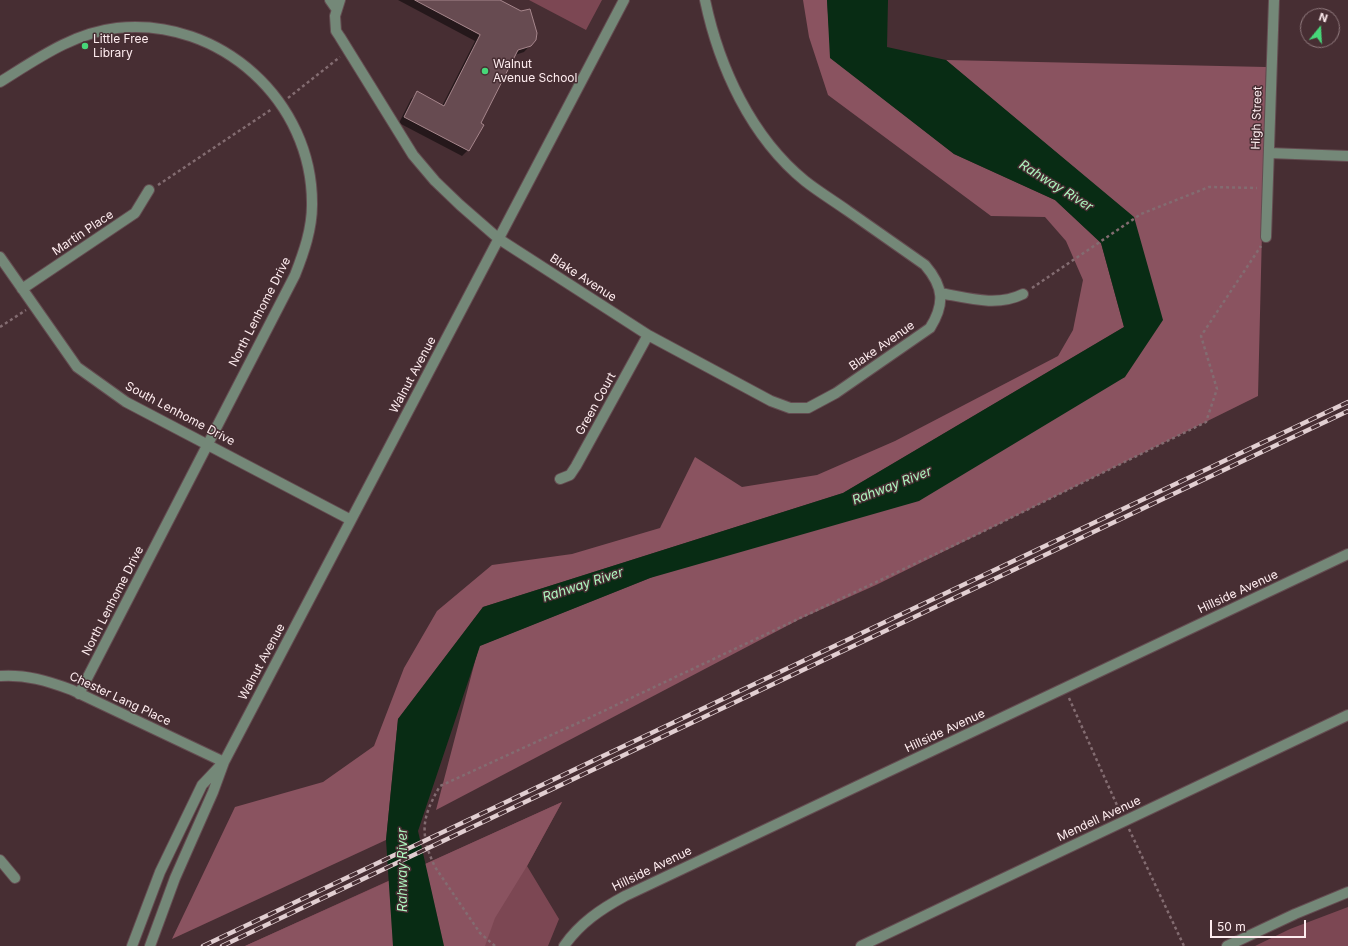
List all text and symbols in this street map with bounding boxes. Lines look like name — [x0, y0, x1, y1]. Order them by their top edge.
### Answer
north arrow — [1300, 8, 1340, 48]
text: N — [1317, 10, 1330, 25]
place label: Little Free Library — [93, 32, 149, 60]
marker: Little Free Library — [80, 41, 90, 51]
place label: Walnut Avenue School — [493, 57, 577, 85]
marker: Walnut Avenue School — [480, 66, 490, 76]
street label: High Street — [1249, 86, 1265, 150]
water label: Rahway River — [1016, 157, 1096, 215]
street label: Martin Place — [50, 207, 116, 259]
street label: Blake Avenue — [547, 251, 619, 305]
street label: North Lenhome Drive — [226, 255, 294, 369]
street label: Blake Avenue — [847, 318, 917, 374]
street label: Walnut Avenue — [387, 334, 439, 416]
street label: Green Court — [573, 370, 619, 438]
street label: South Lenhome Drive — [123, 379, 237, 449]
water label: Rahway River — [850, 464, 934, 508]
street label: North Lenhome Drive — [79, 544, 147, 658]
water label: Rahway River — [541, 565, 625, 605]
street label: Hillside Avenue — [1196, 567, 1280, 617]
street label: Walnut Avenue — [236, 621, 288, 703]
street label: Chester Lang Place — [67, 669, 173, 729]
street label: Hillside Avenue — [903, 706, 987, 756]
street label: Mendell Avenue — [1055, 793, 1143, 845]
water label: Rahway River — [395, 828, 411, 912]
street label: Hillside Avenue — [610, 844, 694, 894]
scale bar — [1212, 912, 1308, 938]
text: 50 m — [1217, 919, 1246, 934]

